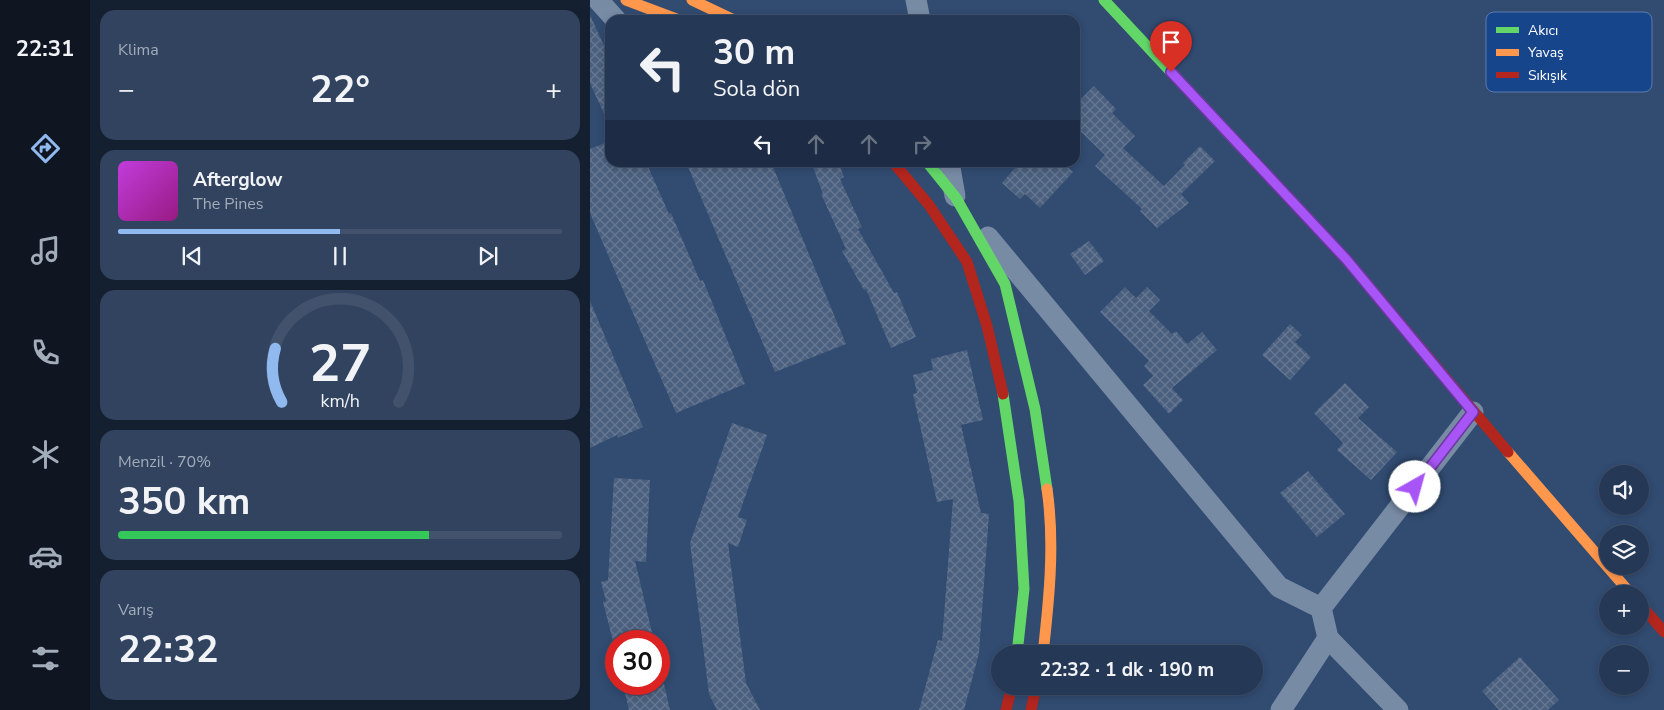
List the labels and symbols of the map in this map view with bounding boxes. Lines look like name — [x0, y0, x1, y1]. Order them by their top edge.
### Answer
legend — [1486, 12, 1652, 92]
pin — [1150, 21, 1192, 72]
text: Akıcı — [1528, 21, 1558, 40]
text: Yavaş — [1527, 43, 1564, 62]
text: Sıkışık — [1528, 66, 1568, 85]
position arrow — [1388, 460, 1440, 512]
speed limit sign: 30 — [605, 630, 670, 695]

